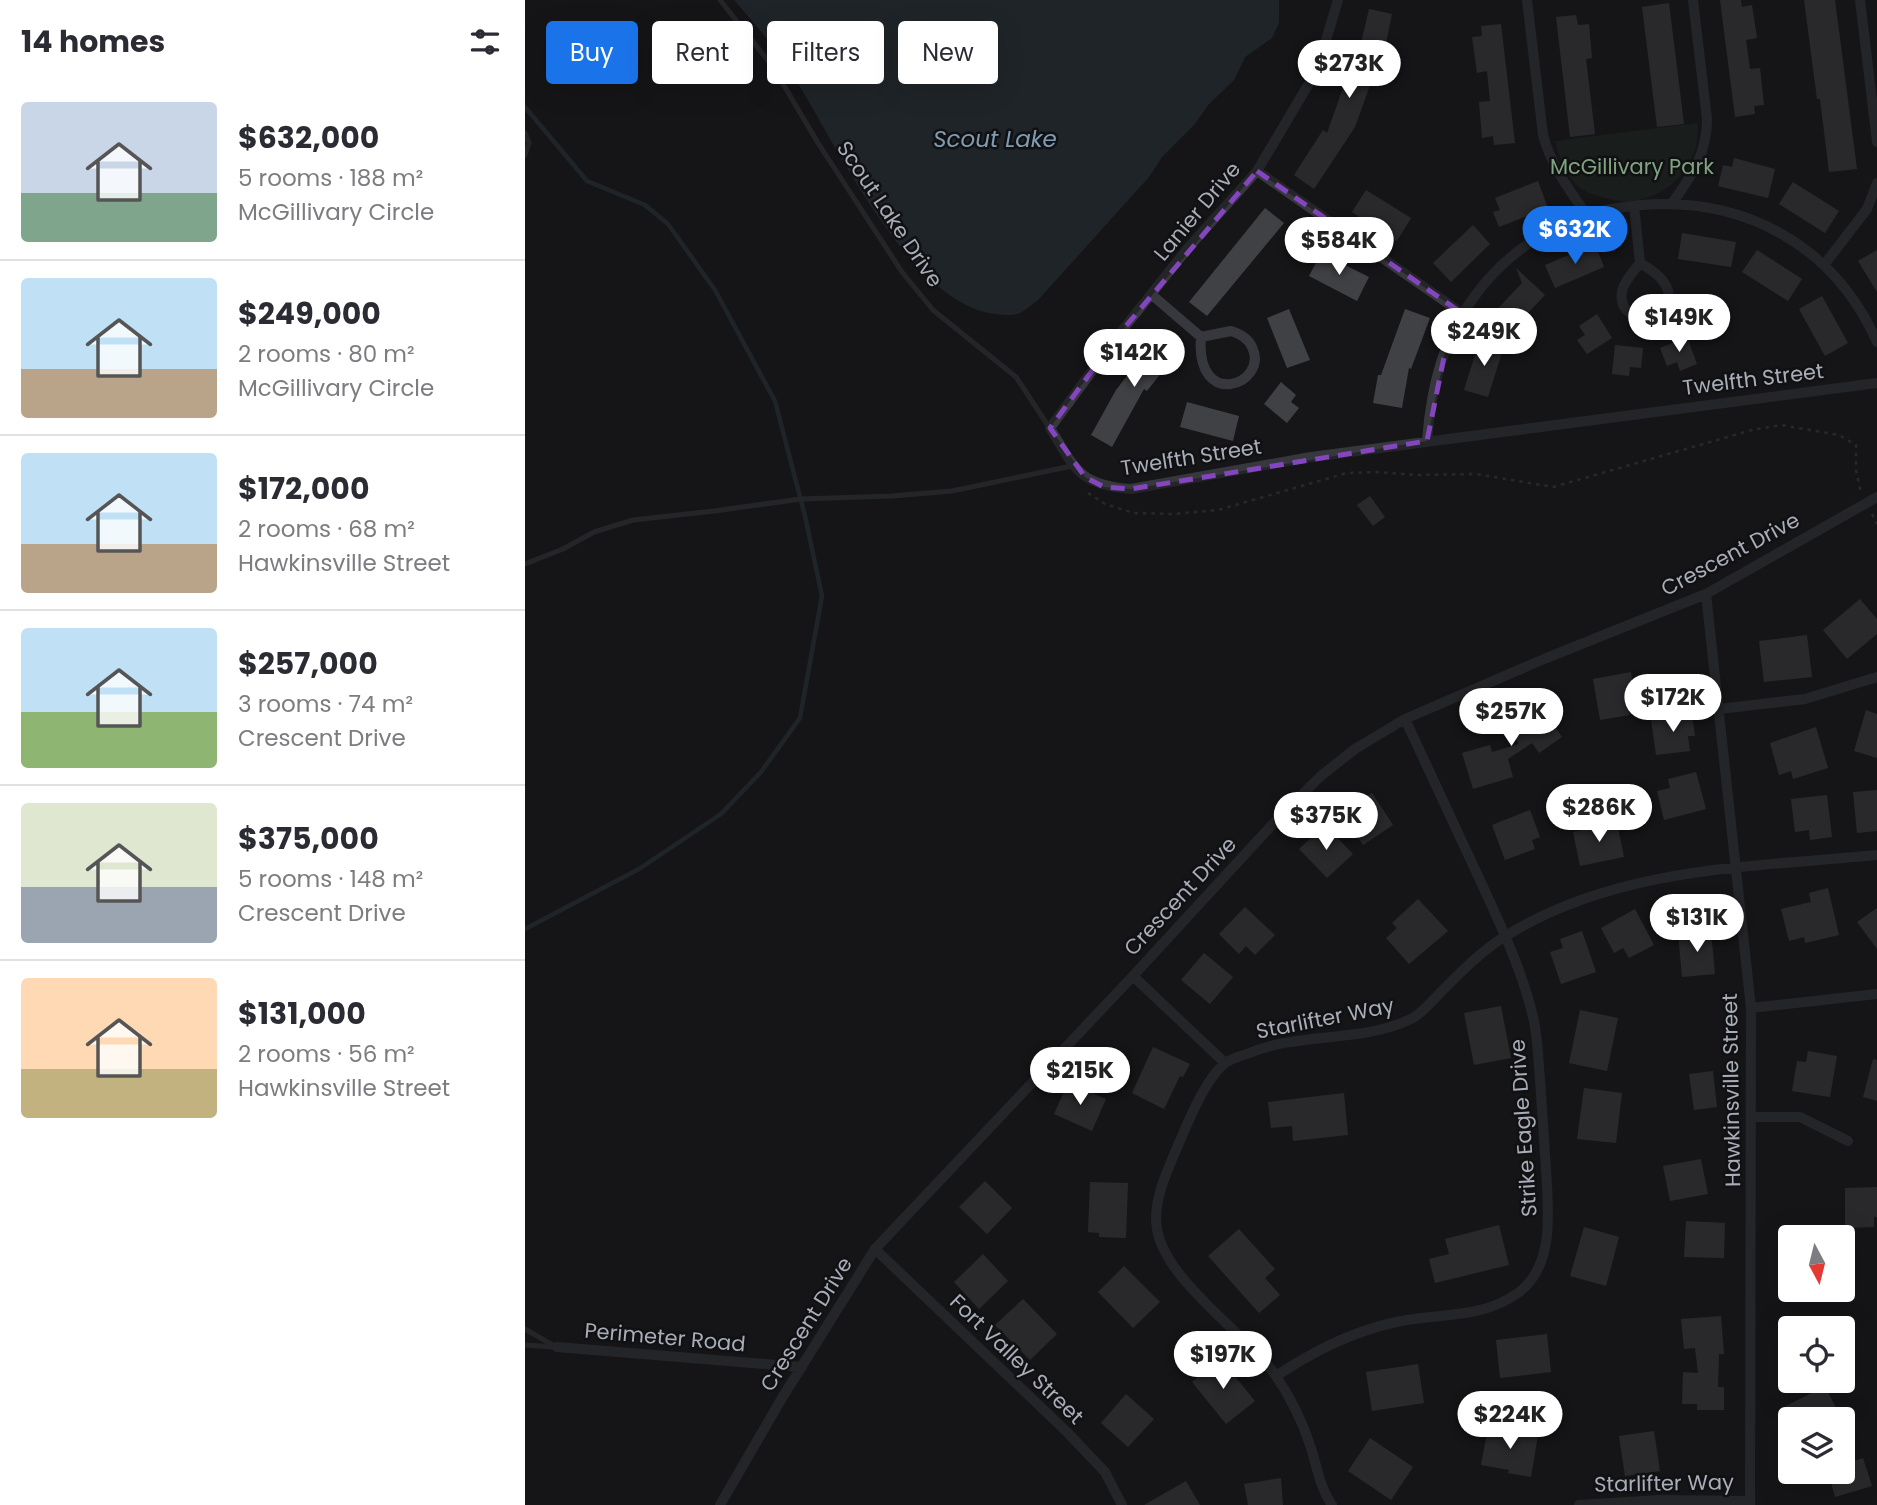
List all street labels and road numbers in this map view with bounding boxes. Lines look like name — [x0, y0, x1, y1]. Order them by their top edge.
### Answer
street label: Scout Lake Drive — [830, 135, 950, 293]
street label: Lanier Drive — [1147, 155, 1247, 267]
street label: Twelfth Street — [1681, 356, 1825, 402]
street label: Twelfth Street — [1119, 432, 1263, 482]
street label: Crescent Drive — [1656, 505, 1804, 603]
street label: Crescent Drive — [1117, 830, 1243, 962]
street label: Starlifter Way — [1254, 990, 1397, 1046]
street label: Hawkinsville Street — [1715, 993, 1747, 1187]
street label: Strike Eagle Drive — [1502, 1038, 1544, 1218]
street label: Crescent Drive — [753, 1251, 859, 1397]
street label: Fort Valley Street — [944, 1288, 1090, 1430]
street label: Perimeter Road — [583, 1316, 747, 1358]
street label: Starlifter Way — [1594, 1467, 1734, 1499]

